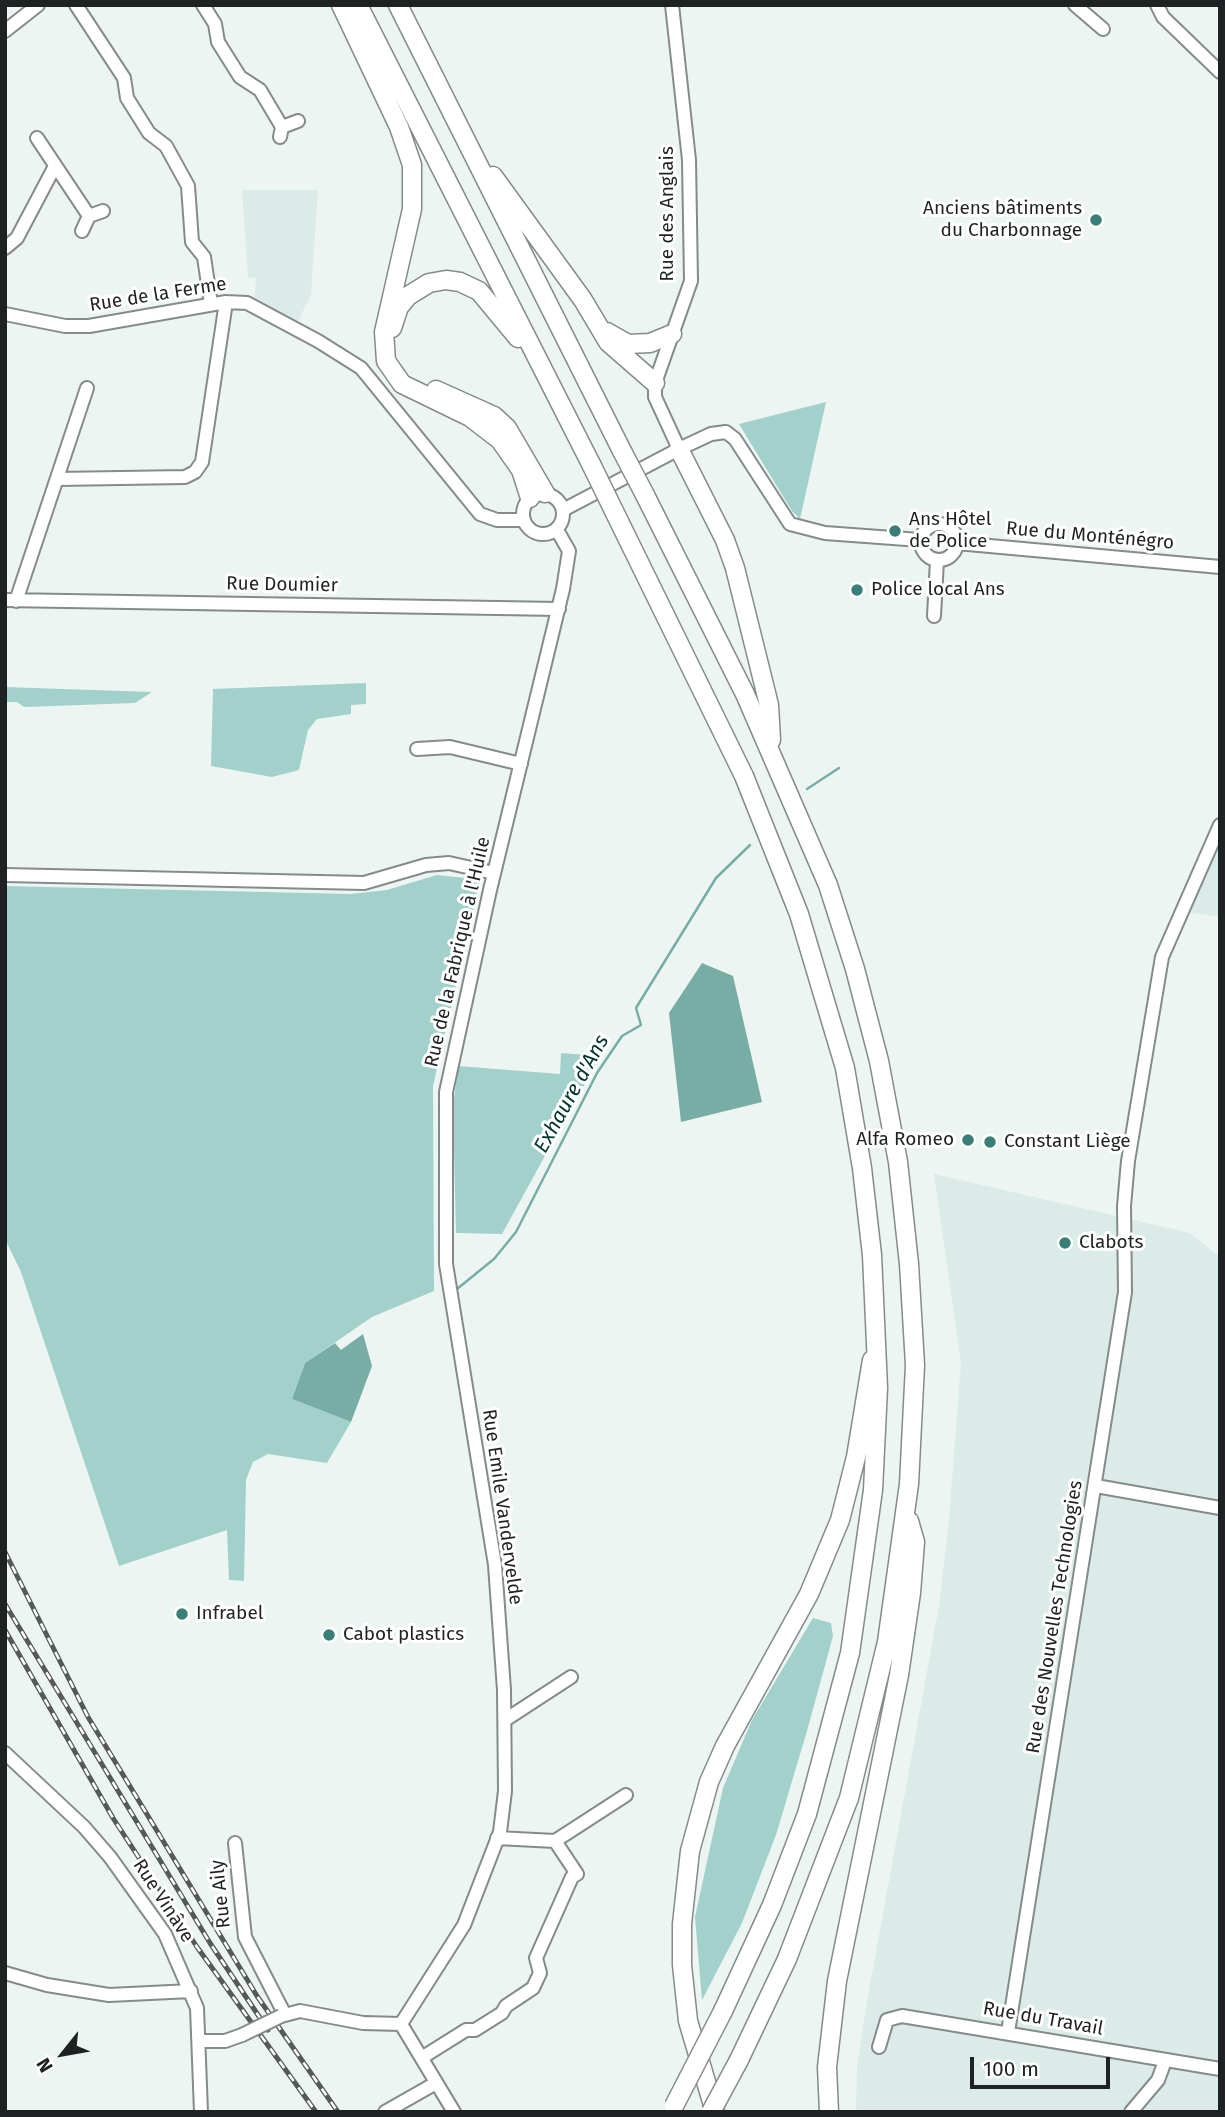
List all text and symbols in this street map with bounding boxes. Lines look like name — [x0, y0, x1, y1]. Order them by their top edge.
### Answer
street label: Rue des Anglais — [657, 146, 679, 282]
place label: Anciens bâtiments du Charbonnage — [923, 198, 1082, 242]
marker: Anciens bâtiments du Charbonnage — [1088, 212, 1104, 228]
street label: Rue de la Ferme — [88, 273, 228, 317]
place label: Ans Hôtel de Police — [909, 509, 991, 553]
street label: Rue du Monténégro — [1005, 517, 1175, 555]
marker: Ans Hôtel de Police — [887, 523, 903, 539]
street label: Rue Doumier — [226, 573, 338, 597]
place label: Police local Ans — [871, 579, 1005, 601]
marker: Police local Ans — [849, 582, 865, 598]
street label: Rue de la Fabrique à l'Huile — [420, 835, 496, 1069]
water label: Exhaure d'Ans — [529, 1031, 615, 1157]
place label: Alfa Romeo — [856, 1129, 954, 1151]
place label: Constant Liège — [1004, 1131, 1131, 1153]
marker: Alfa Romeo — [960, 1132, 976, 1148]
marker: Constant Liège — [982, 1134, 998, 1150]
place label: Clabots — [1079, 1232, 1143, 1254]
marker: Clabots — [1057, 1235, 1073, 1251]
street label: Rue Emile Vandervelde — [477, 1408, 527, 1606]
street label: Rue des Nouvelles Technologies — [1022, 1479, 1088, 1755]
place label: Infrabel — [196, 1603, 263, 1625]
marker: Infrabel — [174, 1606, 190, 1622]
place label: Cabot plastics — [343, 1624, 464, 1646]
marker: Cabot plastics — [321, 1627, 337, 1643]
street label: Rue Vinâve — [128, 1855, 198, 1947]
street label: Rue Aily — [206, 1859, 236, 1929]
street label: Rue du Travail — [981, 1997, 1105, 2041]
north arrow — [28, 2019, 98, 2089]
scale bar — [973, 2044, 1113, 2088]
text: N — [31, 2054, 58, 2076]
text: 100 m — [983, 2056, 1039, 2082]

